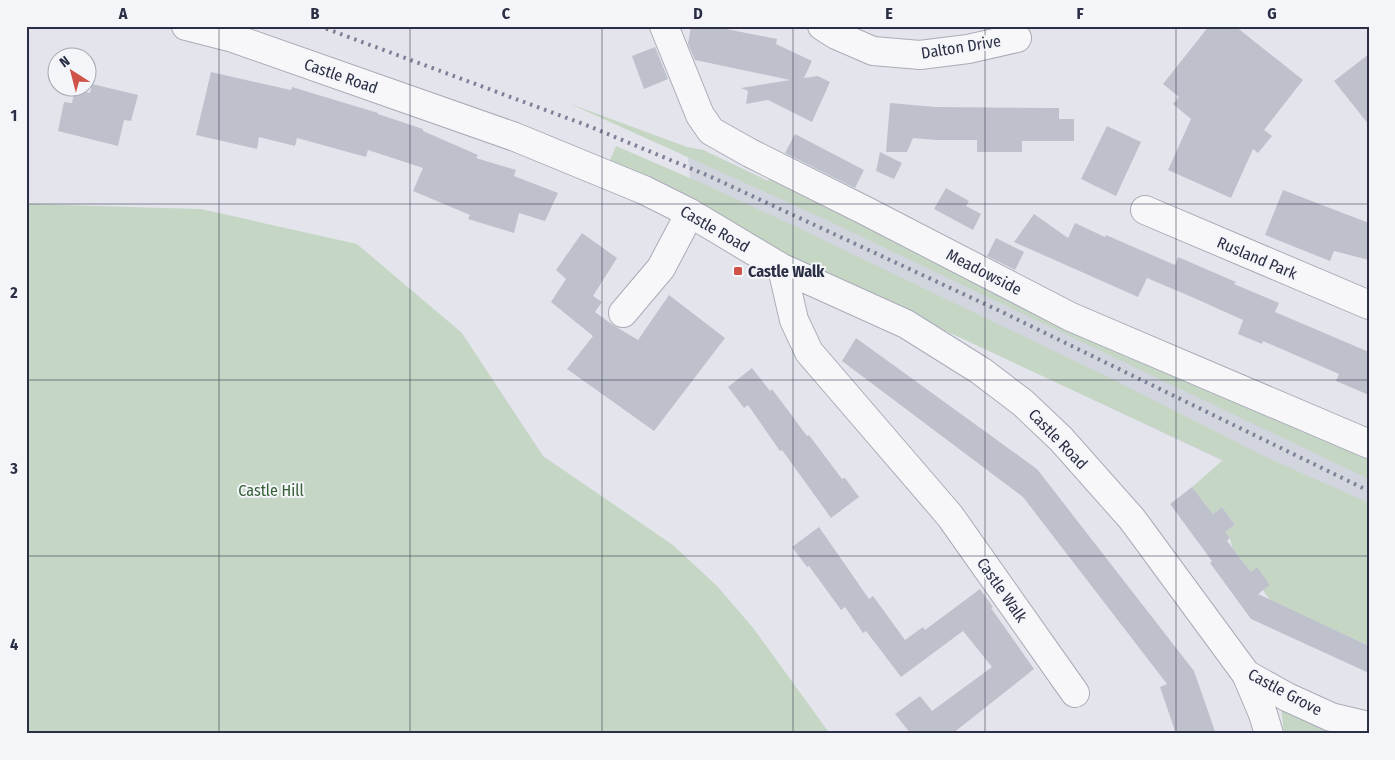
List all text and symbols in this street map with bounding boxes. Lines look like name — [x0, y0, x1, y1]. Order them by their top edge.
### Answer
text: A — [118, 4, 128, 23]
text: B — [311, 4, 320, 23]
text: C — [502, 4, 511, 23]
text: D — [693, 4, 703, 23]
text: E — [885, 4, 893, 23]
text: F — [1076, 4, 1084, 23]
text: G — [1267, 4, 1277, 23]
street label: Dalton Drive — [920, 31, 1002, 63]
north arrow — [48, 48, 98, 98]
text: N — [56, 53, 73, 71]
street label: Castle Road — [302, 55, 380, 97]
text: 1 — [11, 106, 17, 125]
street label: Castle Road — [677, 202, 753, 256]
street label: Rusland Park — [1214, 233, 1300, 284]
street label: Meadowside — [943, 245, 1025, 299]
place label: Castle Walk — [748, 262, 825, 281]
marker: Castle Walk — [732, 265, 744, 277]
text: 2 — [9, 283, 18, 302]
street label: Castle Road — [1025, 405, 1091, 473]
text: 3 — [9, 459, 18, 478]
park label: Castle Hill — [238, 481, 304, 500]
street label: Castle Walk — [973, 554, 1031, 626]
text: 4 — [10, 635, 18, 654]
street label: Castle Grove — [1245, 665, 1325, 719]

